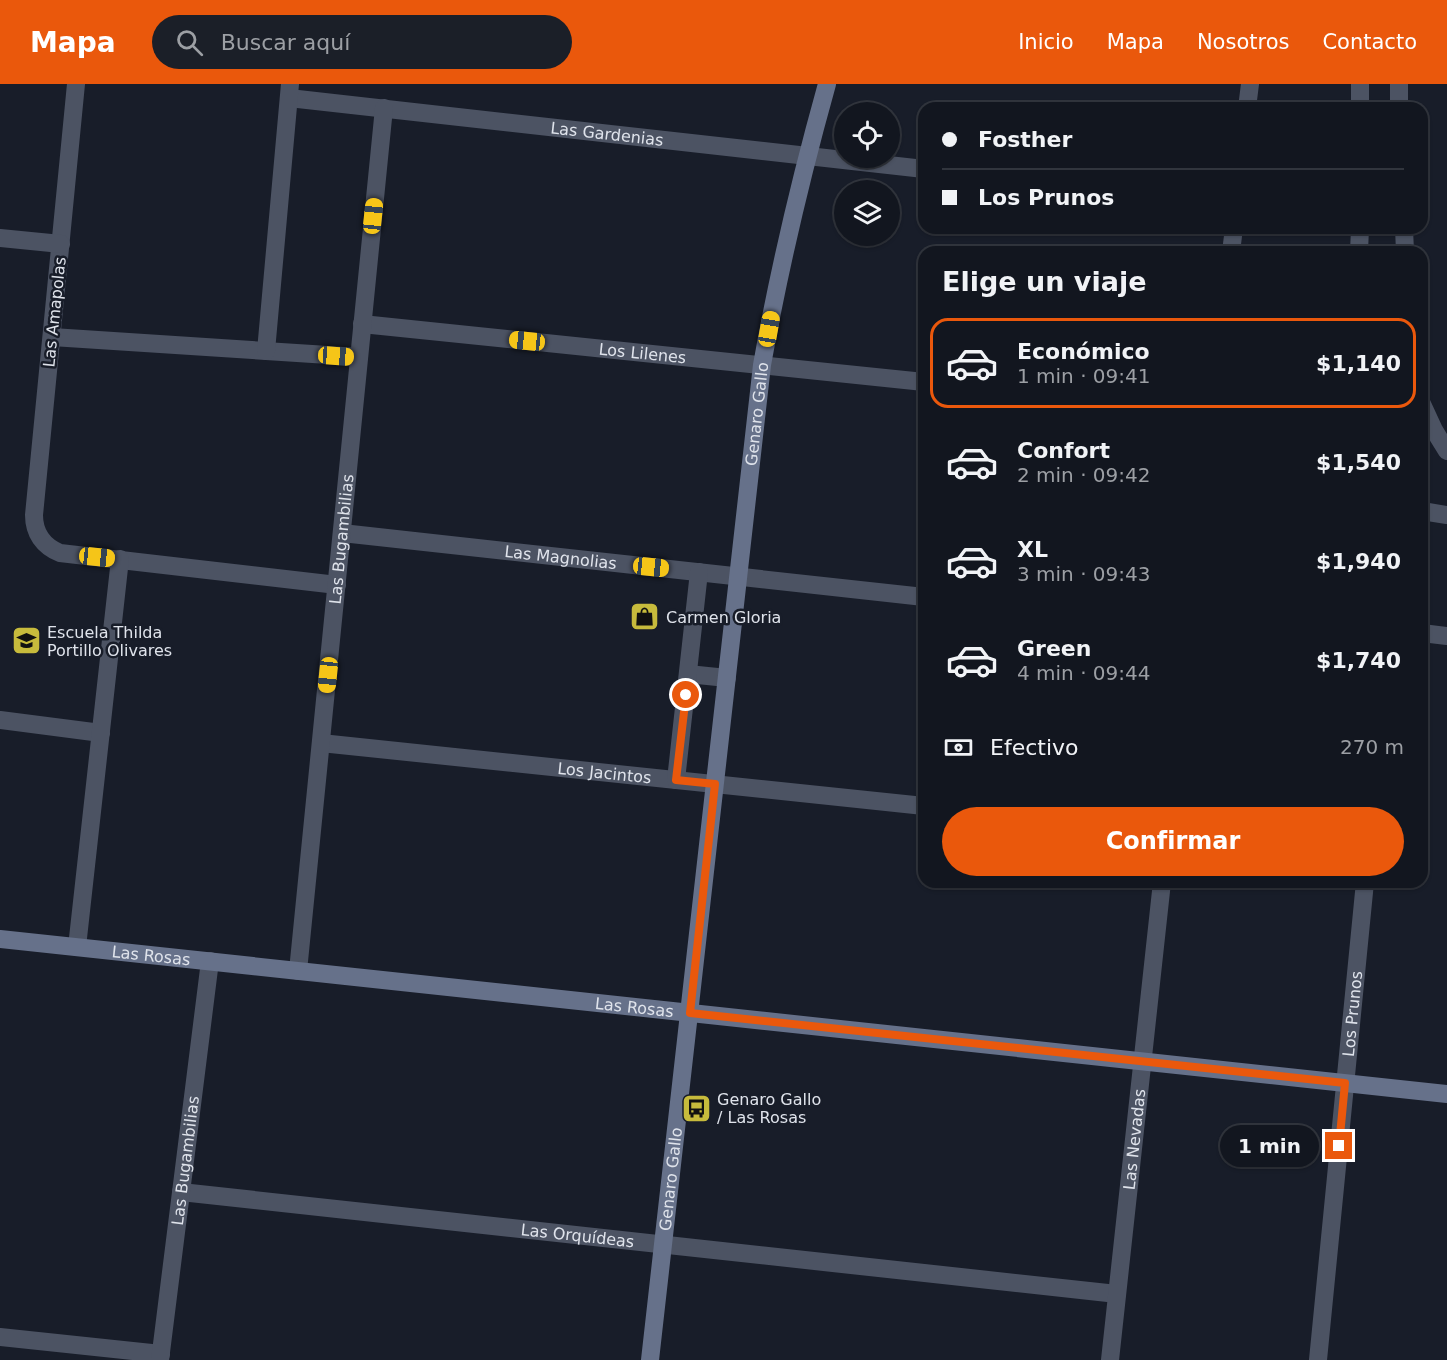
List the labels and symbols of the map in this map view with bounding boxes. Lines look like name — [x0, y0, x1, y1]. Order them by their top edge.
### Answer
street label: Las Gardenias — [550, 118, 664, 150]
car — [362, 197, 384, 235]
street label: Las Amapolas — [39, 256, 70, 368]
car — [757, 310, 781, 348]
car — [508, 330, 546, 352]
street label: Los Lilenes — [598, 339, 687, 367]
car — [317, 346, 355, 366]
street label: Genaro Gallo — [742, 361, 772, 467]
street label: Las Bugambilias — [326, 473, 357, 605]
street label: Las Magnolias — [503, 542, 618, 573]
car — [78, 546, 116, 568]
car — [632, 556, 670, 578]
shop icon: Carmen Gloria — [629, 601, 661, 633]
place label: Carmen Gloria — [666, 608, 781, 627]
place label: Escuela Thilda Portillo Olivares — [47, 623, 172, 660]
school or university icon: Escuela Thilda Portillo Olivares — [10, 625, 42, 657]
car — [317, 656, 339, 694]
route start — [672, 681, 699, 708]
street label: Los Jacintos — [557, 759, 652, 787]
street label: Las Rosas — [111, 942, 191, 969]
street label: Los Prunos — [1339, 970, 1366, 1058]
street label: Las Rosas — [594, 994, 675, 1021]
street label: Las Nevadas — [1120, 1088, 1149, 1191]
place label: Genaro Gallo / Las Rosas — [717, 1090, 821, 1127]
bus stop icon: Genaro Gallo / Las Rosas — [680, 1092, 712, 1124]
street label: Las Bugambilias — [168, 1095, 203, 1227]
callout: 1 min — [1219, 1125, 1318, 1167]
street label: Genaro Gallo — [656, 1126, 686, 1232]
route end — [1325, 1132, 1352, 1159]
street label: Las Orquídeas — [520, 1220, 635, 1251]

